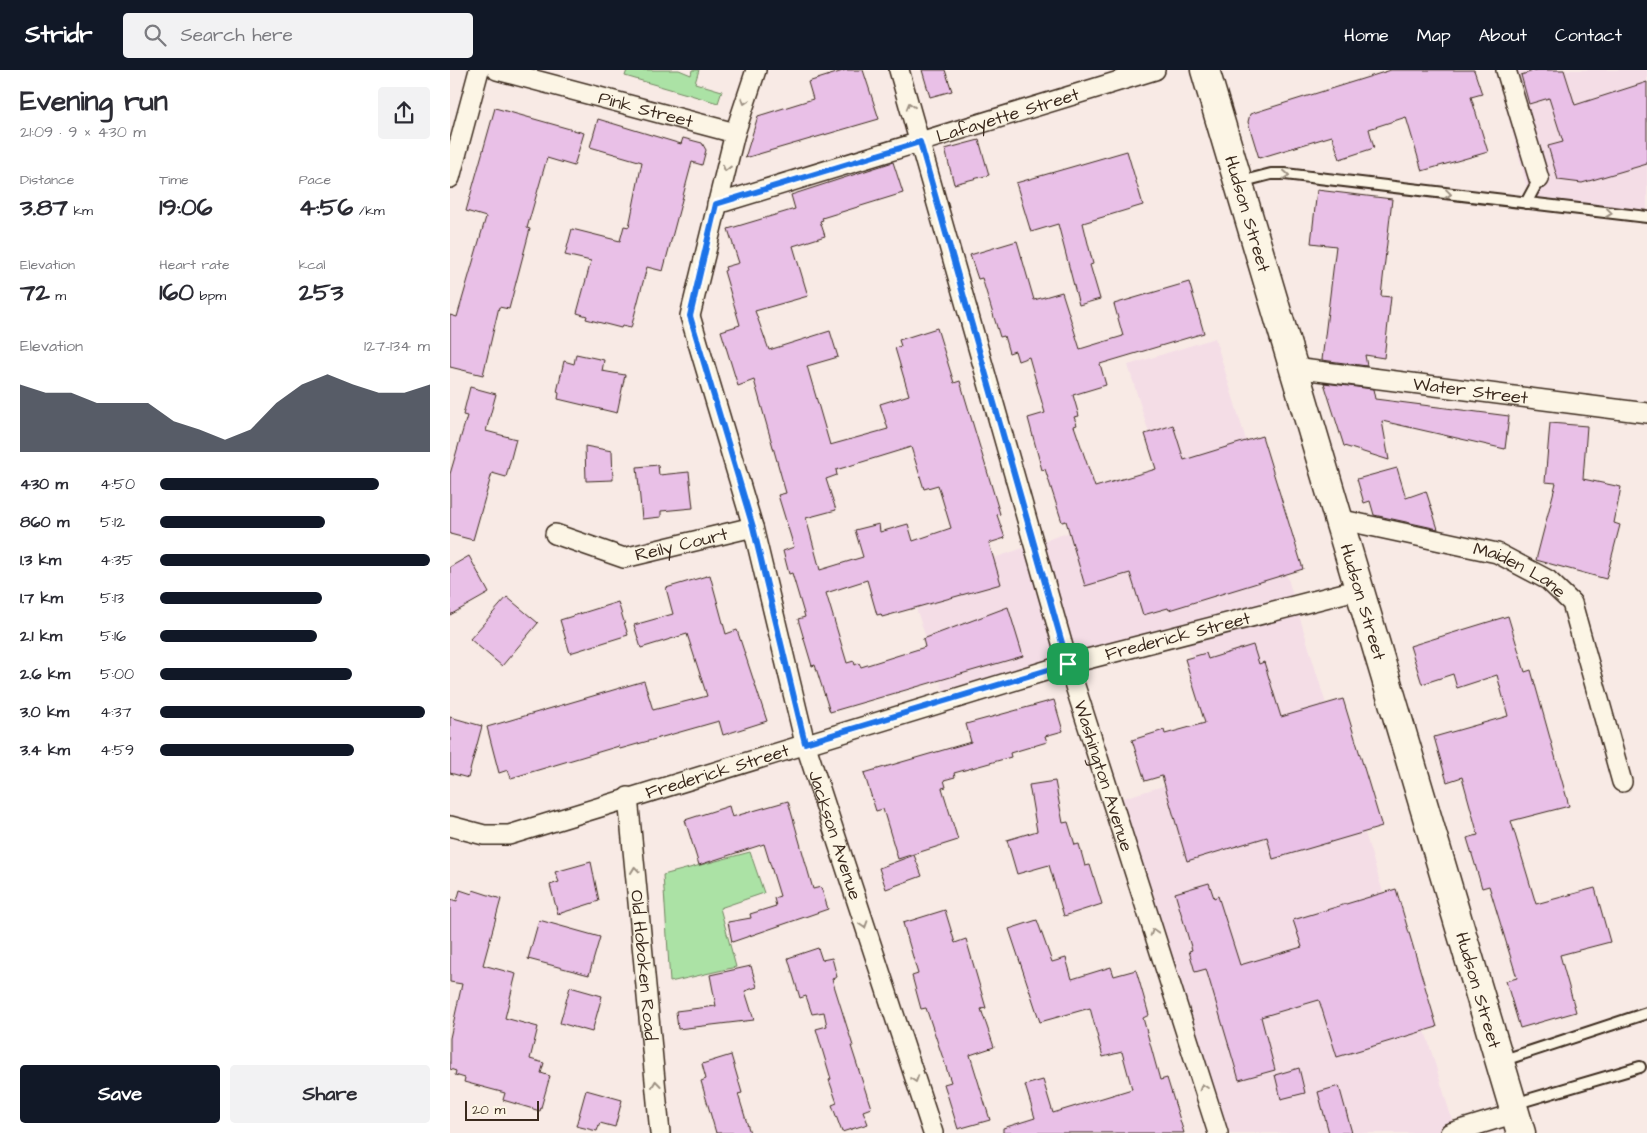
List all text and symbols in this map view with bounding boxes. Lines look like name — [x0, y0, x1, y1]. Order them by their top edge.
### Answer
search box — [123, 13, 473, 58]
text: Stridr — [25, 18, 93, 52]
icon: search — [141, 21, 169, 49]
text: Search here — [181, 22, 293, 49]
text: Home — [1344, 23, 1389, 48]
text: Map — [1417, 23, 1451, 48]
text: About — [1479, 23, 1527, 48]
text: Contact — [1555, 23, 1622, 48]
text: Evening run — [20, 82, 168, 121]
street label: Lafayette Street — [933, 82, 1083, 149]
street label: Pink Street — [596, 85, 697, 135]
button: share — [378, 87, 430, 139]
one-way arrow — [741, 97, 751, 105]
one-way arrow — [905, 102, 915, 111]
text: 21:09 · 9 × 430 m — [20, 121, 146, 143]
street label: Hudson Street — [1218, 153, 1277, 276]
one-way arrow — [721, 164, 731, 172]
one-way arrow — [1282, 169, 1290, 180]
text: Distance — [20, 170, 74, 190]
text: Time — [159, 170, 189, 190]
text: Pace — [299, 170, 331, 190]
one-way arrow — [1444, 188, 1452, 199]
text: 3.87 — [20, 190, 68, 225]
text: 19:06 — [159, 190, 212, 225]
text: 4:56 — [299, 190, 353, 225]
text: km — [68, 201, 93, 221]
text: /km — [353, 201, 385, 221]
one-way arrow — [1605, 207, 1613, 218]
text: Elevation — [20, 255, 75, 275]
text: Heart rate — [159, 255, 230, 275]
text: kcal — [299, 255, 325, 275]
text: 72 — [20, 275, 50, 310]
text: 160 — [159, 275, 194, 310]
text: 253 — [299, 275, 343, 310]
text: m — [50, 286, 66, 306]
text: bpm — [194, 286, 226, 306]
text: Elevation — [20, 335, 83, 357]
text: 127–134 m — [364, 335, 430, 357]
street label: Water Street — [1411, 371, 1530, 411]
text: 430 m — [20, 473, 68, 495]
text: 4:50 — [100, 473, 135, 495]
text: 860 m — [20, 511, 69, 533]
text: 5:12 — [100, 511, 125, 533]
street label: Reily Court — [633, 521, 731, 568]
street label: Maiden Lane — [1471, 536, 1572, 604]
street label: Hudson Street — [1334, 541, 1392, 664]
text: 1.3 km — [20, 549, 61, 571]
text: 4:35 — [100, 549, 133, 571]
text: 1.7 km — [20, 587, 63, 609]
text: 5:13 — [100, 587, 124, 609]
street label: Frederick Street — [1103, 605, 1254, 667]
text: 2.1 km — [20, 625, 62, 647]
text: 5:16 — [100, 625, 126, 647]
pin — [1047, 643, 1089, 685]
icon: arrive — [1054, 650, 1082, 678]
text: 2.6 km — [20, 663, 70, 685]
text: 5:00 — [100, 663, 134, 685]
street label: Washington Avenue — [1067, 697, 1139, 855]
text: 3.0 km — [20, 701, 69, 723]
text: 4:37 — [100, 701, 132, 723]
street label: Frederick Street — [643, 738, 793, 806]
text: 3.4 km — [20, 739, 70, 761]
text: 4:59 — [100, 739, 134, 761]
street label: Jackson Avenue — [802, 767, 868, 903]
one-way arrow — [630, 866, 641, 874]
street label: Old Hoboken Road — [624, 889, 663, 1042]
one-way arrow — [859, 920, 869, 928]
one-way arrow — [1149, 928, 1159, 937]
street label: Hudson Street — [1449, 929, 1507, 1052]
button: Save — [20, 1065, 220, 1123]
button: Share — [230, 1065, 430, 1123]
one-way arrow — [909, 1074, 919, 1083]
one-way arrow — [651, 1080, 662, 1088]
one-way arrow — [1199, 1083, 1209, 1091]
scale bar — [465, 1098, 539, 1121]
text: 20 m — [472, 1100, 505, 1120]

